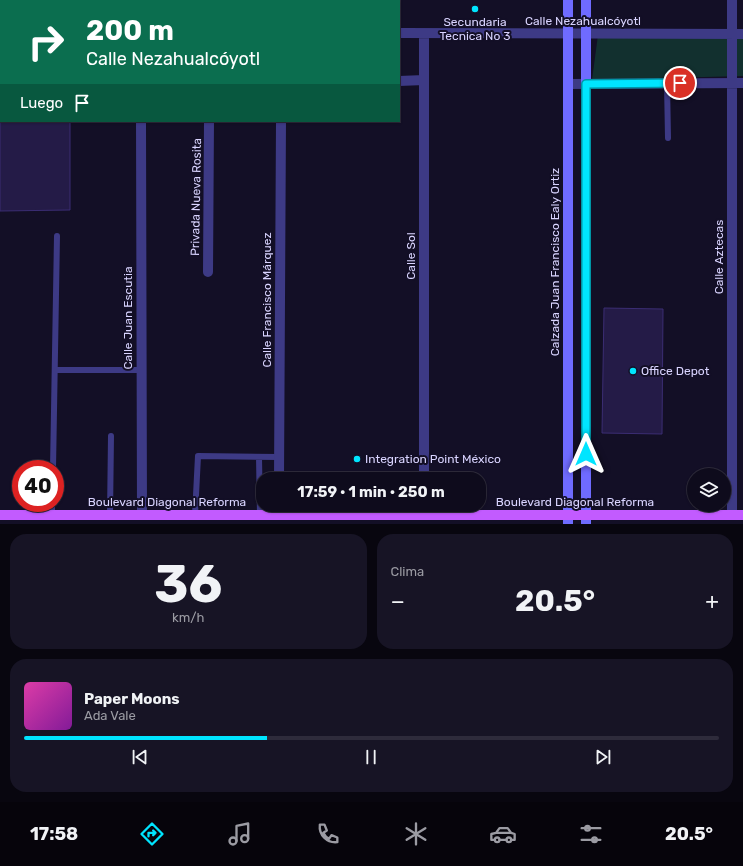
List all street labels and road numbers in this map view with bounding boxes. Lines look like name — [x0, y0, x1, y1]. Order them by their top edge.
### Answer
street label: Calle Nezahualcóyotl — [525, 14, 641, 28]
street label: Privada Nueva Rosita — [188, 138, 204, 256]
street label: Calzada Juan Francisco Ealy Ortiz — [548, 168, 562, 356]
street label: Calle Aztecas — [712, 220, 726, 294]
street label: Calle Francisco Márquez — [260, 232, 274, 368]
street label: Calle Sol — [404, 232, 418, 280]
street label: Calle Juan Escutia — [121, 266, 135, 370]
street label: Boulevard Diagonal Reforma — [88, 495, 246, 509]
street label: Boulevard Diagonal Reforma — [496, 495, 654, 509]

